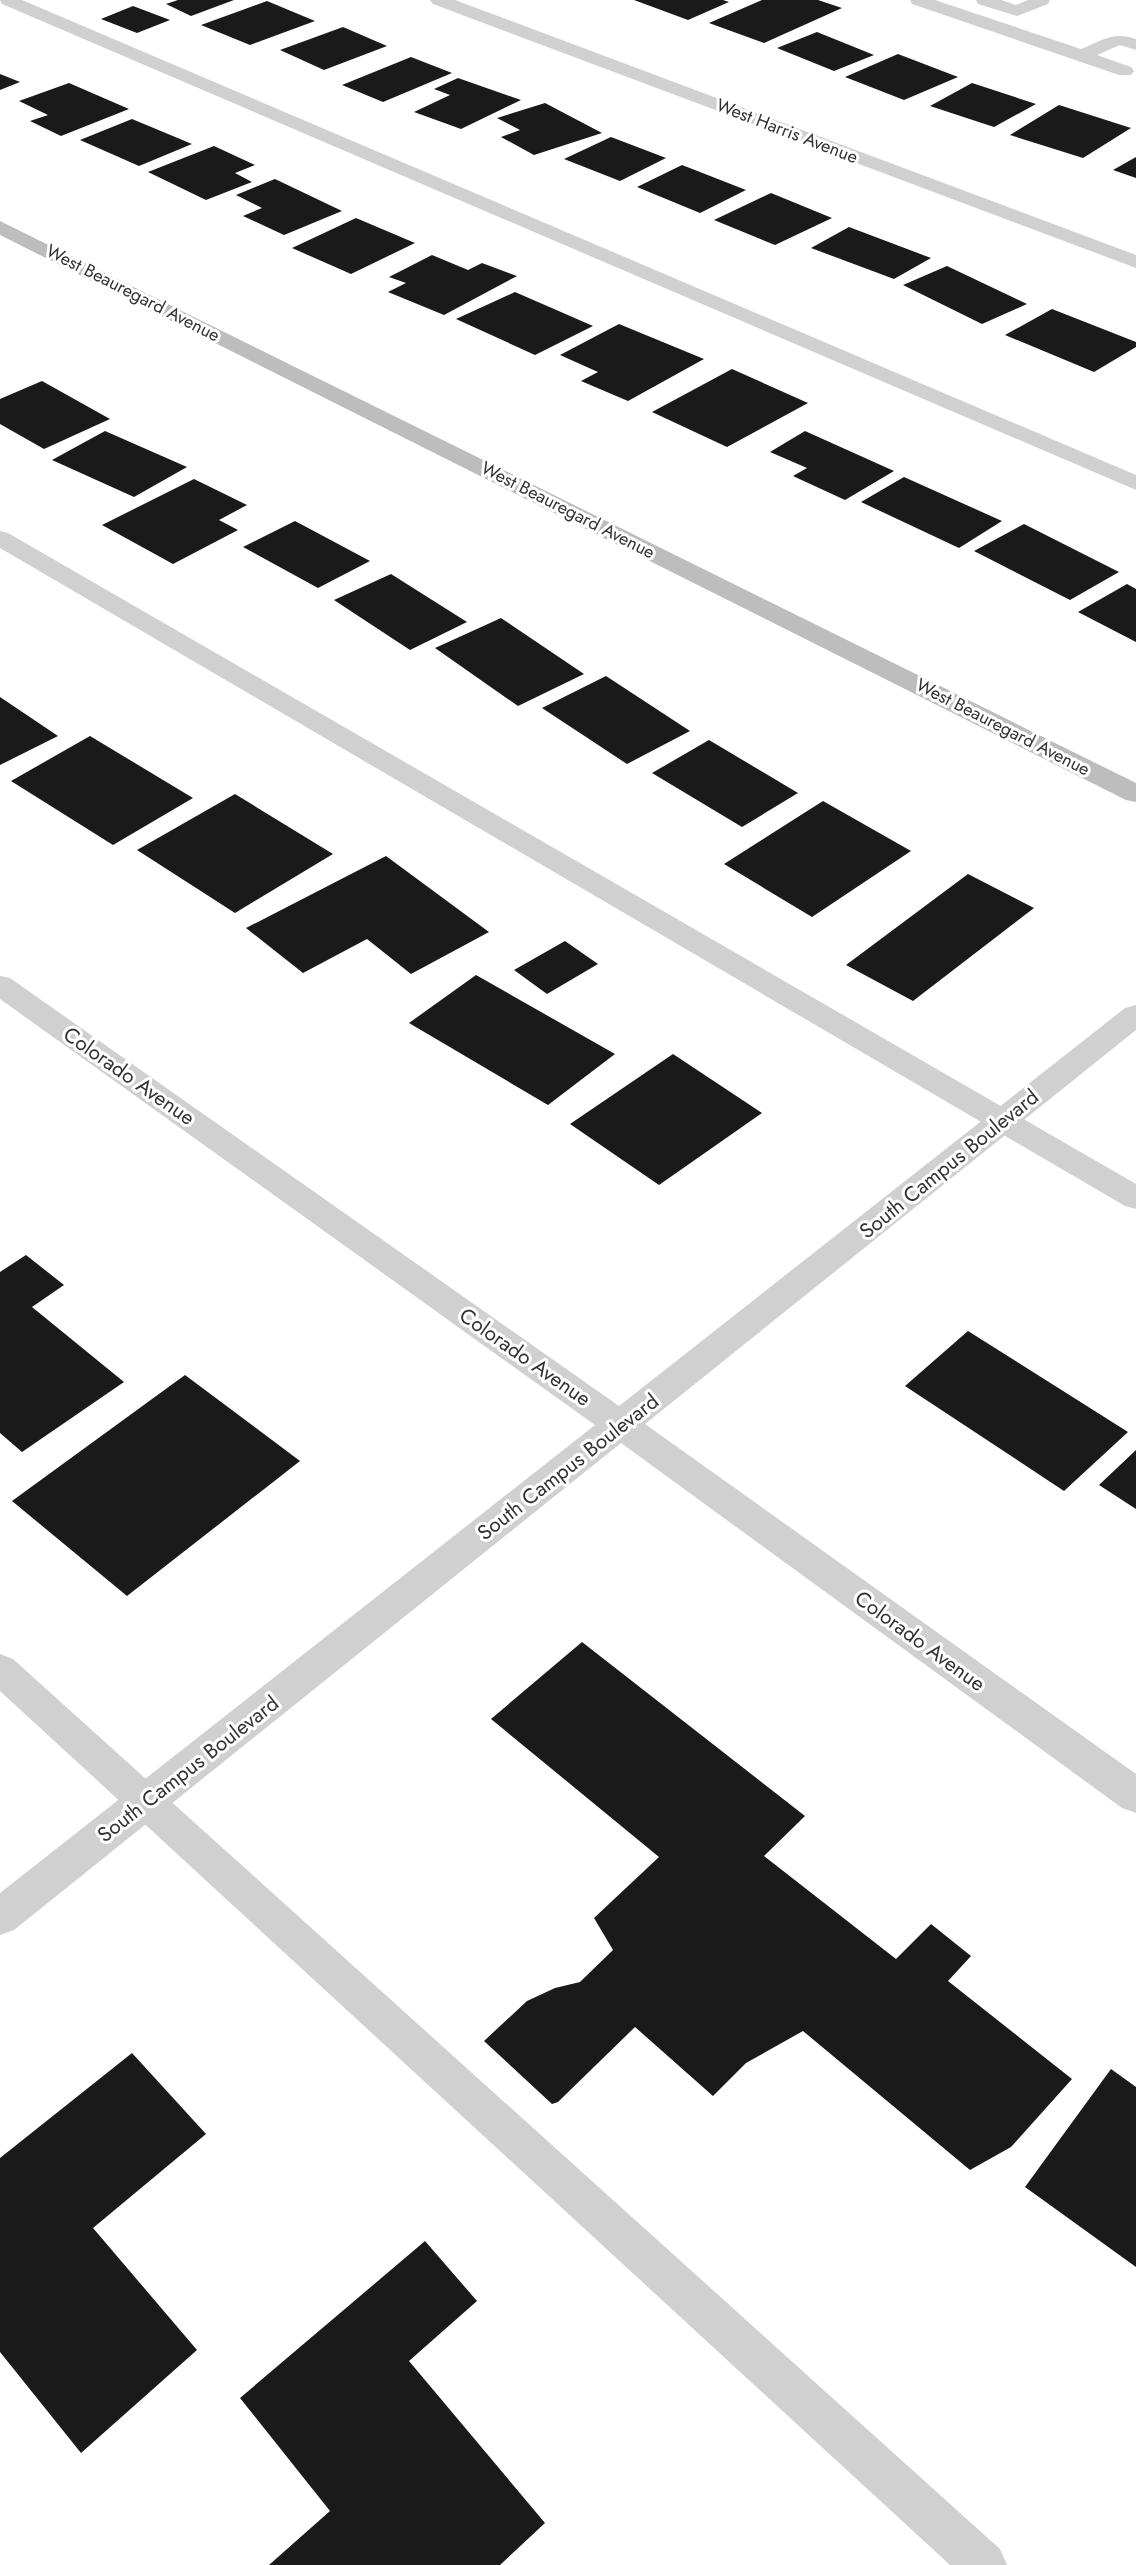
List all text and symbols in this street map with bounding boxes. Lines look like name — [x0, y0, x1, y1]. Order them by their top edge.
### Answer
street label: West Harris Avenue — [712, 92, 862, 170]
street label: West Beauregard Avenue — [42, 238, 224, 348]
street label: West Beauregard Avenue — [477, 455, 659, 565]
street label: West Beauregard Avenue — [912, 672, 1094, 782]
street label: Colorado Avenue — [57, 1019, 201, 1133]
street label: South Campus Boulevard — [853, 1082, 1045, 1246]
street label: Colorado Avenue — [453, 1300, 597, 1414]
street label: South Campus Boulevard — [471, 1387, 665, 1547]
street label: Colorado Avenue — [849, 1583, 992, 1699]
street label: South Campus Boulevard — [91, 1689, 285, 1849]

